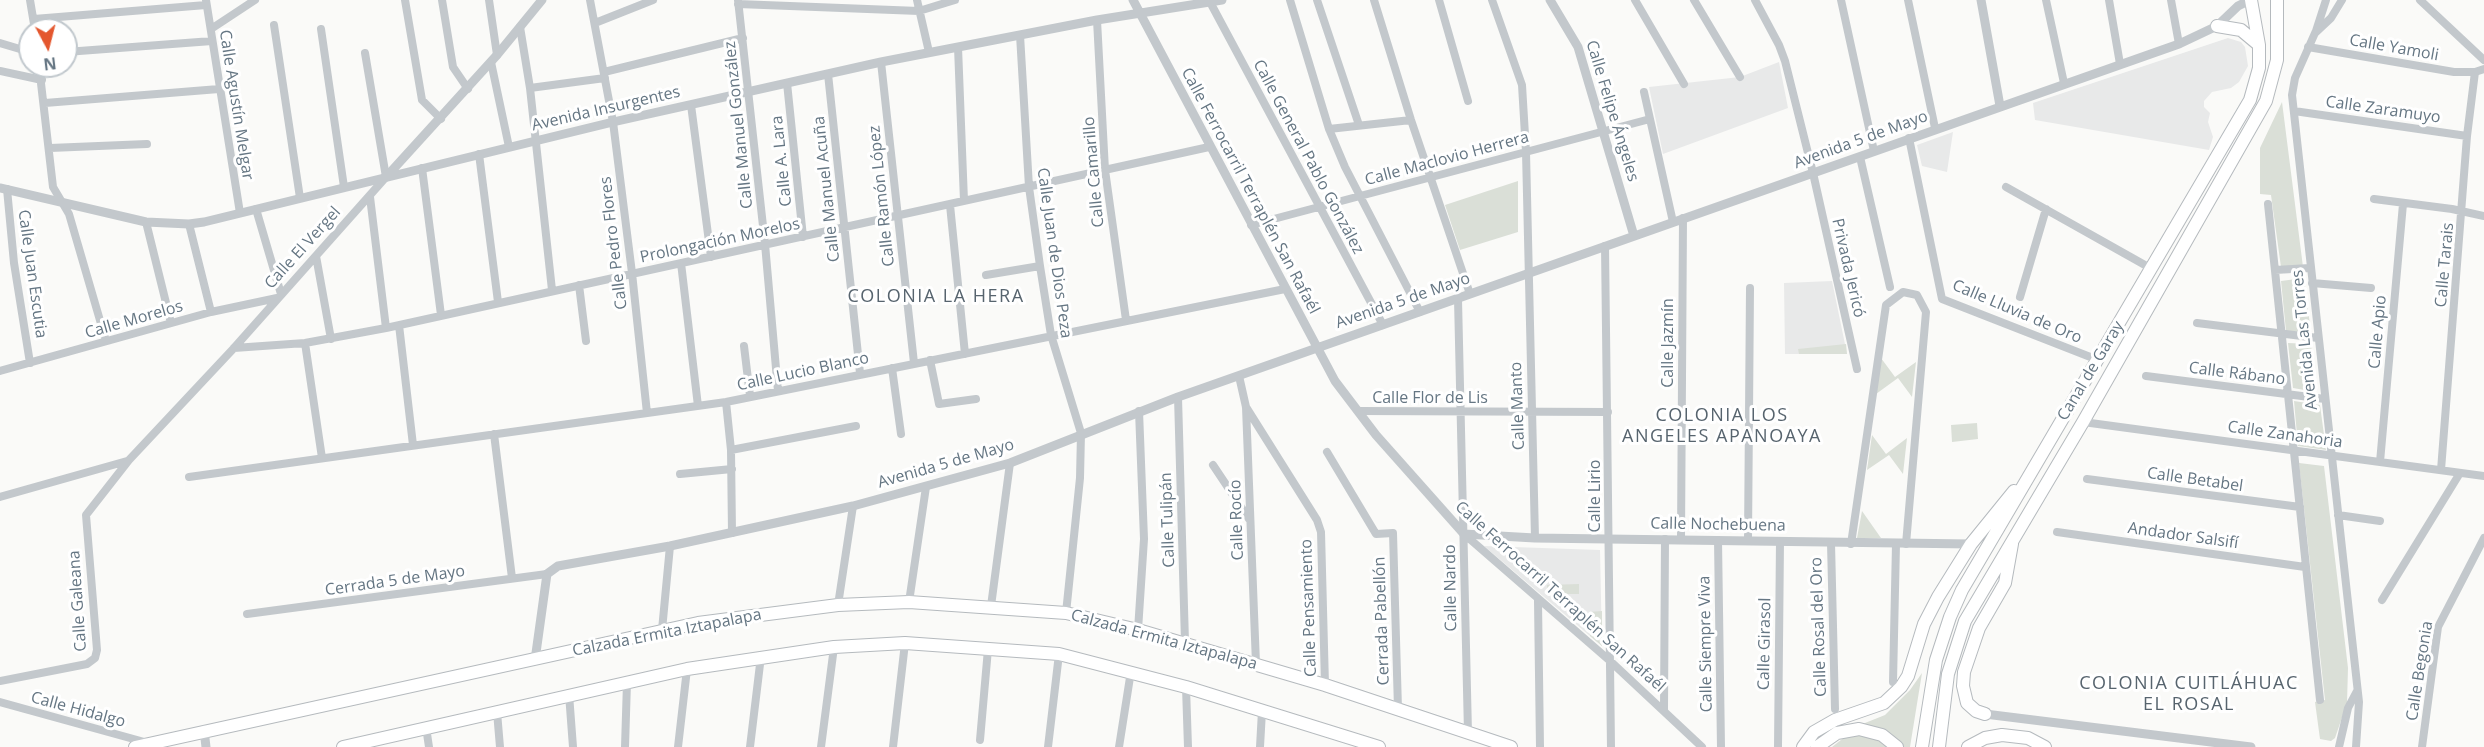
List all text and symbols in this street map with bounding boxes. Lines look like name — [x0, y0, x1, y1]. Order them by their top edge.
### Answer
north arrow — [18, 18, 78, 78]
street label: Calle Agustín Melgar — [215, 29, 257, 181]
street label: Calle Yamoli — [2348, 31, 2440, 65]
street label: Calle Felipe Ángeles — [1581, 38, 1643, 184]
street label: Calle Manuel González — [721, 40, 757, 210]
text: N — [42, 52, 58, 76]
street label: Calle General Pablo González — [1249, 57, 1367, 257]
street label: Calle Ferrocarril Terraplén San Rafaél — [1177, 65, 1323, 317]
street label: Avenida Insurgentes — [530, 83, 682, 135]
street label: Calle Zaramuyo — [2324, 92, 2442, 128]
street label: Avenida 5 de Mayo — [1791, 107, 1931, 173]
street label: Calle A. Lara — [768, 115, 796, 207]
street label: Calle Manuel Acuña — [810, 115, 844, 263]
street label: Calle Camarillo — [1080, 116, 1108, 228]
street label: Calle Ramón López — [865, 125, 899, 267]
street label: Calle Maclovio Herrera — [1363, 128, 1531, 190]
street label: Calle Juan de Dios Peza — [1033, 166, 1075, 340]
street label: Calle Pedro Flores — [596, 175, 632, 311]
street label: Calle El Vergel — [261, 203, 345, 293]
street label: Calle Juan Escutia — [13, 208, 51, 340]
street label: Prolongación Morelos — [638, 215, 802, 267]
street label: Privada Jericó — [1827, 217, 1869, 319]
street label: Calle Tarais — [2432, 222, 2458, 308]
street label: Avenida 5 de Mayo — [1333, 269, 1473, 333]
street label: Avenida Las Torres — [2288, 269, 2322, 411]
street label: Calle Lluvia de Oro — [1949, 276, 2085, 348]
district label: COLONIA LA HERA — [847, 286, 1025, 308]
street label: Calle Apio — [2365, 294, 2391, 370]
street label: Calle Morelos — [83, 297, 185, 343]
street label: Calle Jazmín — [1658, 298, 1678, 388]
street label: Canal de Garay — [2054, 318, 2128, 424]
street label: Calle Lucio Blanco — [735, 349, 871, 395]
street label: Calle Rábano — [2188, 359, 2286, 389]
street label: Calle Manto — [1507, 361, 1529, 451]
street label: Calle Flor de Lis — [1372, 388, 1488, 408]
district label: COLONIA LOS ANGELES APANOAYA — [1622, 405, 1822, 448]
street label: Calle Zanahoria — [2226, 417, 2344, 453]
street label: Avenida 5 de Mayo — [876, 435, 1016, 493]
street label: Calle Lirio — [1585, 460, 1605, 532]
street label: Calle Betabel — [2146, 464, 2244, 496]
street label: Calle Tulipán — [1157, 472, 1179, 568]
street label: Calle Rocío — [1226, 479, 1248, 561]
street label: Calle Ferrocarril Terraplén San Rafaél — [1451, 497, 1669, 697]
street label: Calle Nochebuena — [1650, 514, 1786, 536]
street label: Andador Salsifí — [2126, 519, 2240, 553]
street label: Calle Pensamiento — [1297, 539, 1321, 677]
street label: Calle Nardo — [1441, 544, 1461, 632]
street label: Calle Galeana — [65, 550, 91, 652]
street label: Cerrada Pabellón — [1370, 556, 1394, 686]
street label: Calle Rosal del Oro — [1807, 557, 1831, 697]
street label: Cerrada 5 de Mayo — [324, 562, 466, 600]
street label: Calle Siempre Viva — [1695, 575, 1717, 713]
street label: Calle Girasol — [1755, 598, 1775, 690]
street label: Calzada Ermita Iztapalapa — [571, 605, 763, 661]
street label: Calzada Ermita Iztapalapa — [1069, 606, 1259, 674]
street label: Calle Begonia — [2403, 620, 2437, 722]
district label: COLONIA CUITLÁHUAC EL ROSAL — [2079, 673, 2299, 716]
street label: Calle Hidalgo — [29, 688, 127, 732]

